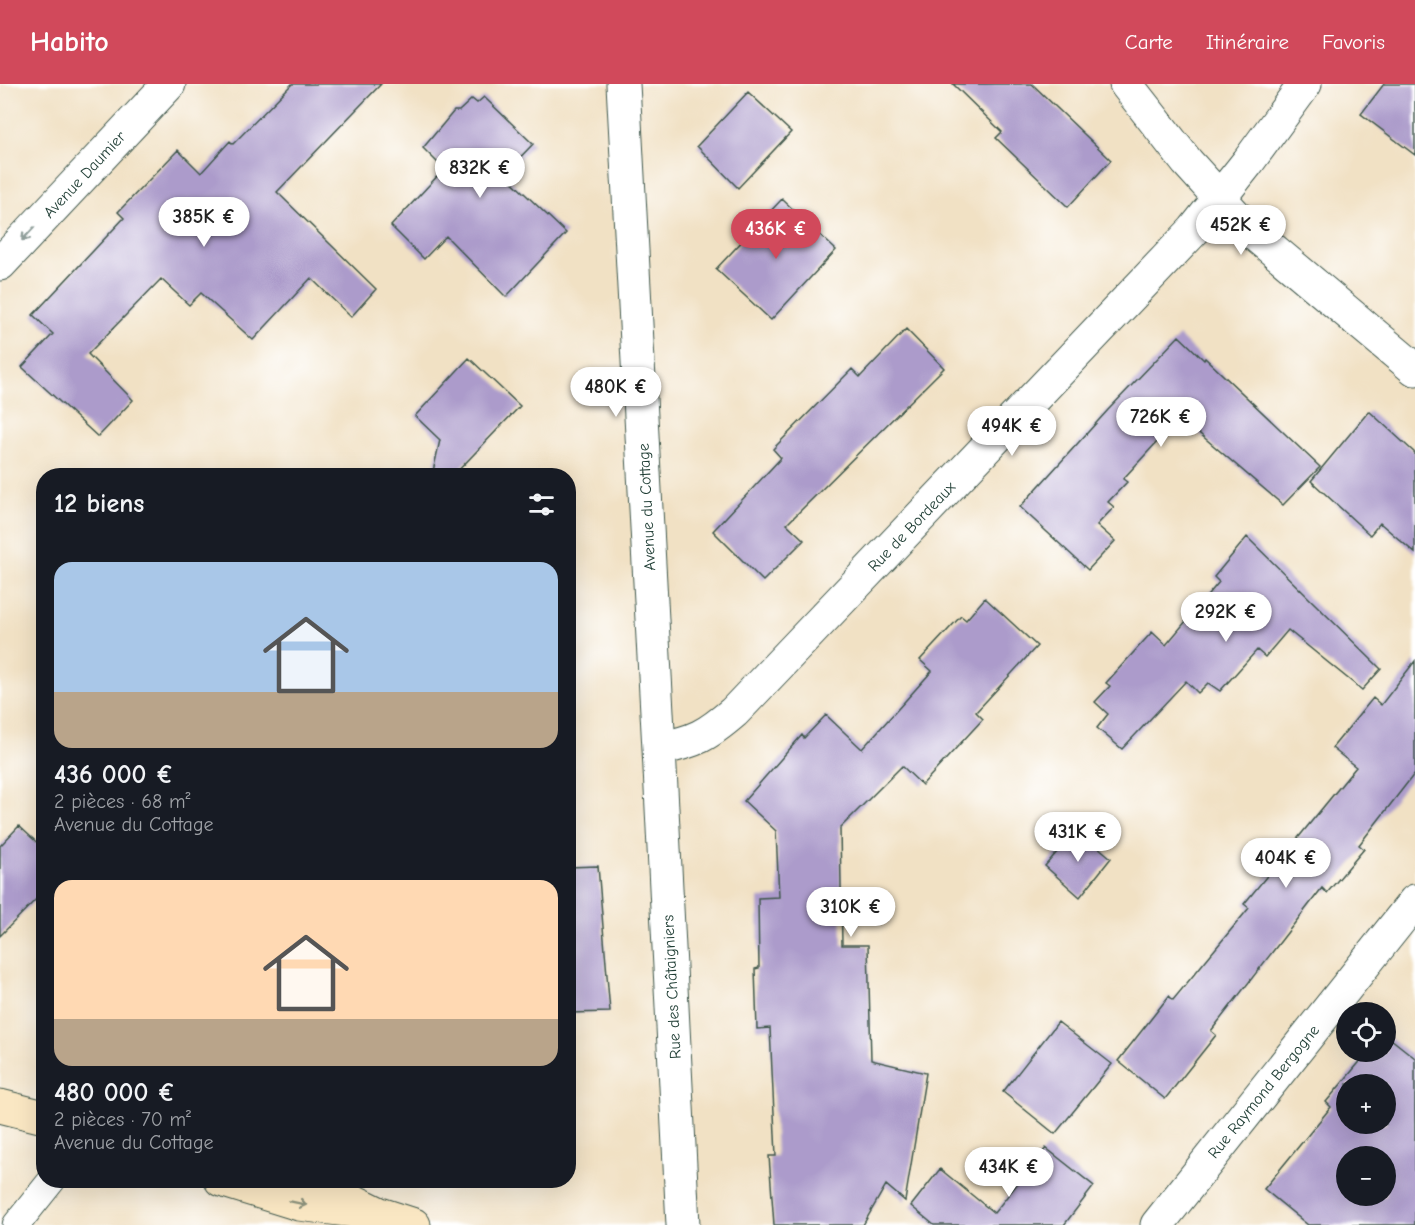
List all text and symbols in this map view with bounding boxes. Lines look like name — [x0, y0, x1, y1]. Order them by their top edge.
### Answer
text: Habito — [30, 26, 109, 58]
text: Carte — [1125, 30, 1173, 54]
text: Itinéraire — [1206, 30, 1289, 54]
text: Favoris — [1322, 30, 1385, 54]
street label: Avenue Daumier — [40, 127, 130, 222]
pin: 832K € — [431, 148, 529, 199]
text: 832K € — [449, 156, 511, 179]
pin: 385K € — [155, 197, 253, 248]
text: 385K € — [173, 205, 235, 228]
pin: 452K € — [1192, 205, 1290, 256]
pin: 436K € — [727, 209, 825, 260]
text: 452K € — [1210, 213, 1272, 236]
text: 436K € — [745, 217, 807, 240]
one-way arrow — [22, 226, 36, 241]
pin: 480K € — [567, 367, 665, 418]
text: 480K € — [584, 375, 648, 398]
pin: 726K € — [1112, 397, 1210, 448]
text: 726K € — [1130, 405, 1192, 428]
pin: 494K € — [963, 406, 1061, 457]
text: 494K € — [981, 414, 1043, 437]
street label: Avenue du Cottage — [635, 443, 659, 571]
street label: Rue de Bordeaux — [864, 478, 959, 575]
icon: filters — [525, 488, 558, 521]
text: 12 biens — [54, 489, 144, 519]
pin: 292K € — [1177, 592, 1275, 643]
text: 292K € — [1195, 600, 1257, 623]
icon: home — [252, 601, 360, 709]
text: 436 000 € — [54, 760, 174, 790]
text: 2 pièces · 68 m² — [54, 790, 191, 813]
pin: 431K € — [1029, 812, 1127, 863]
text: Avenue du Cottage — [54, 813, 214, 836]
text: 431K € — [1048, 820, 1108, 843]
pin: 404K € — [1237, 838, 1335, 889]
text: 404K € — [1255, 846, 1317, 869]
pin: 310K € — [802, 887, 900, 938]
text: 310K € — [820, 895, 882, 918]
street label: Rue des Châtaigniers — [659, 914, 685, 1059]
icon: home — [252, 919, 360, 1027]
map controls — [1336, 1002, 1396, 1206]
button: locate — [1336, 1002, 1396, 1062]
street label: Rue Raymond Bergogne — [1204, 1021, 1323, 1162]
button: + — [1336, 1074, 1396, 1134]
text: 480 000 € — [54, 1078, 175, 1108]
text: 2 pièces · 70 m² — [54, 1108, 191, 1131]
text: Avenue du Cottage — [54, 1131, 214, 1154]
button: − — [1336, 1146, 1396, 1206]
pin: 434K € — [960, 1147, 1058, 1198]
text: 434K € — [979, 1155, 1039, 1178]
one-way arrow — [287, 1198, 307, 1209]

